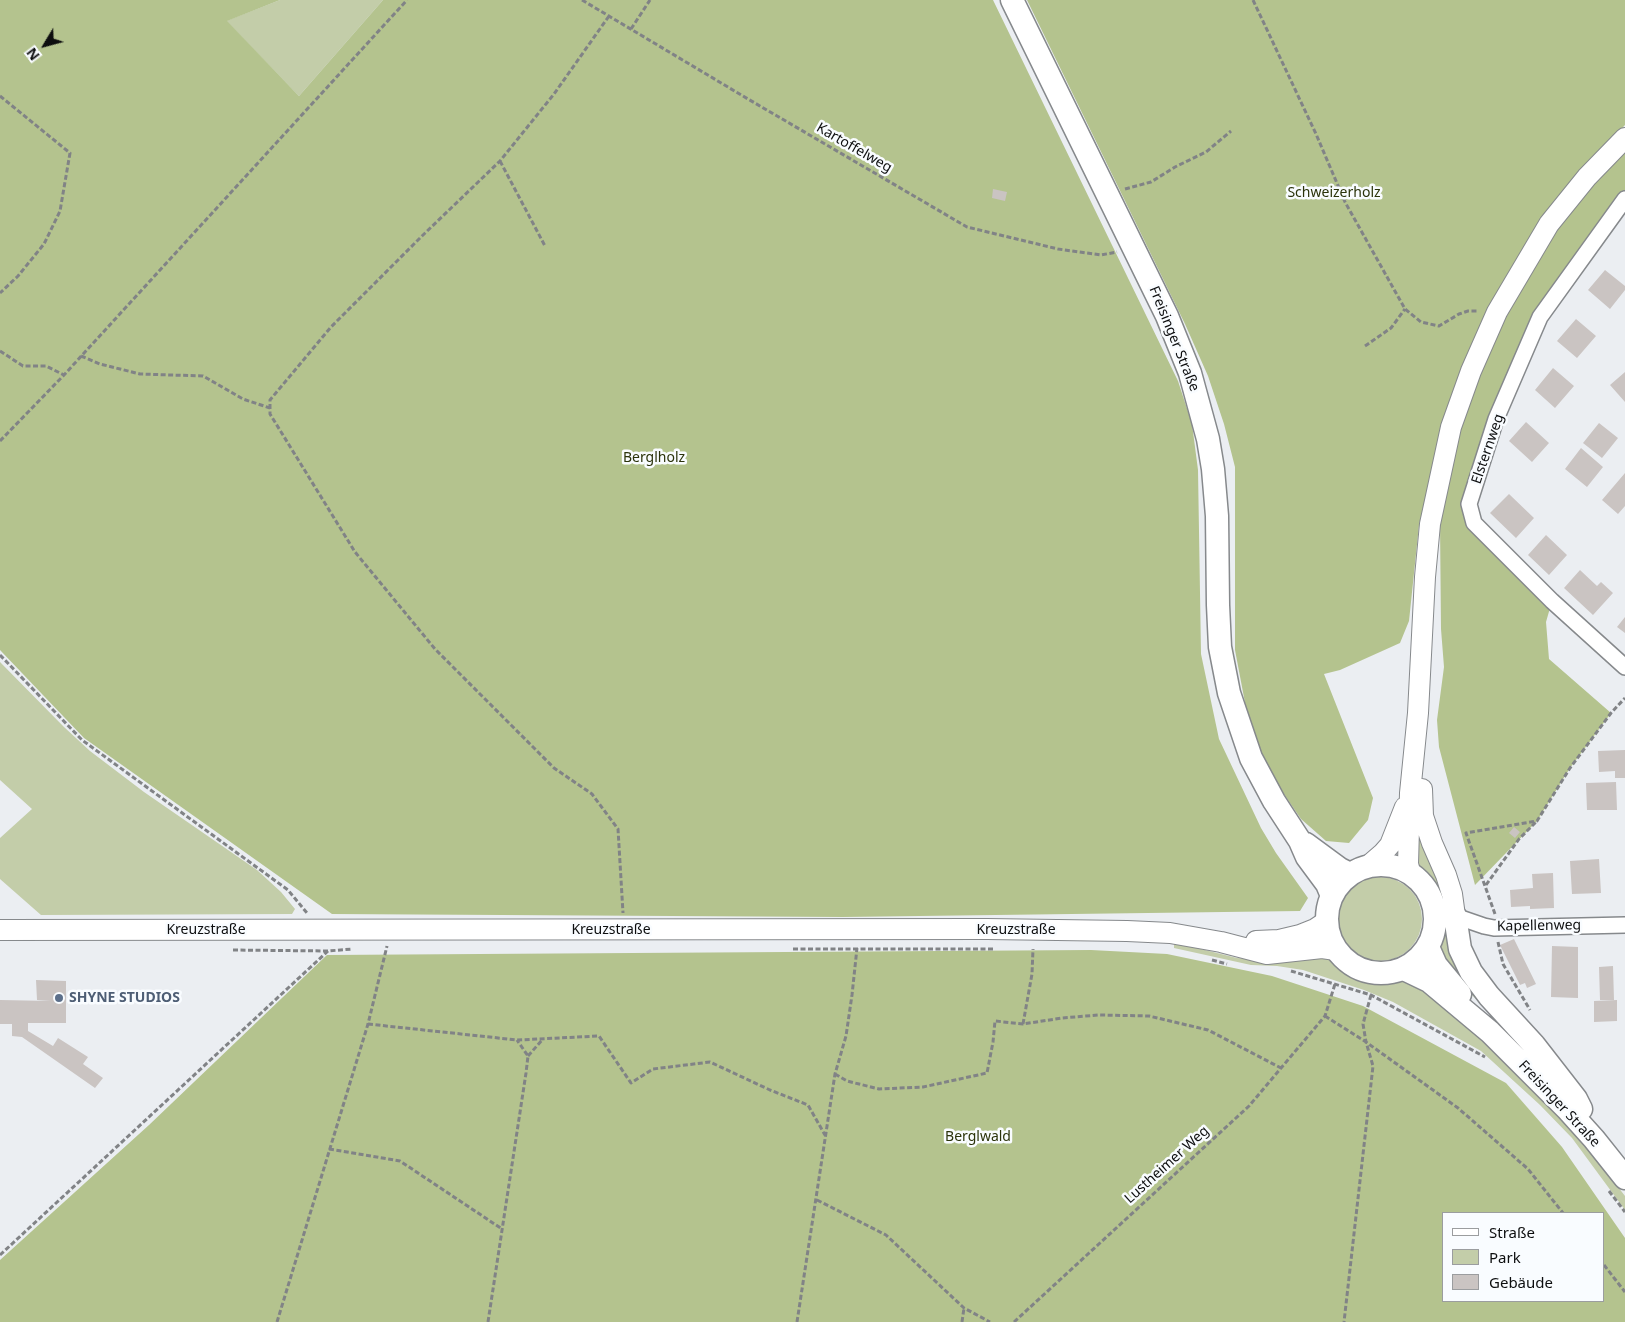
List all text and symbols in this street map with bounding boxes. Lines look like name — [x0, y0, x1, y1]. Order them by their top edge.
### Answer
north arrow — [20, 20, 70, 70]
text: N — [22, 44, 44, 65]
street label: Kartoffelweg — [813, 120, 895, 176]
park label: Schweizerholz — [1287, 185, 1381, 201]
street label: Freisinger Straße — [1145, 284, 1203, 394]
street label: Elsternweg — [1468, 412, 1508, 486]
park label: Berglholz — [623, 450, 685, 466]
street label: Kapellenweg — [1497, 917, 1581, 935]
street label: Kreuzstraße — [166, 922, 246, 938]
street label: Kreuzstraße — [571, 922, 651, 938]
street label: Kreuzstraße — [976, 922, 1056, 938]
place label: SHYNE STUDIOS — [69, 990, 180, 1006]
marker: SHYNE STUDIOS — [53, 992, 65, 1004]
street label: Freisinger Straße — [1515, 1057, 1603, 1151]
street label: Lustheimer Weg — [1121, 1123, 1213, 1207]
park label: Berglwald — [945, 1129, 1011, 1145]
legend — [1442, 1212, 1605, 1302]
text: Straße — [1489, 1222, 1535, 1242]
text: Park — [1489, 1247, 1521, 1267]
text: Gebäude — [1489, 1272, 1553, 1292]

